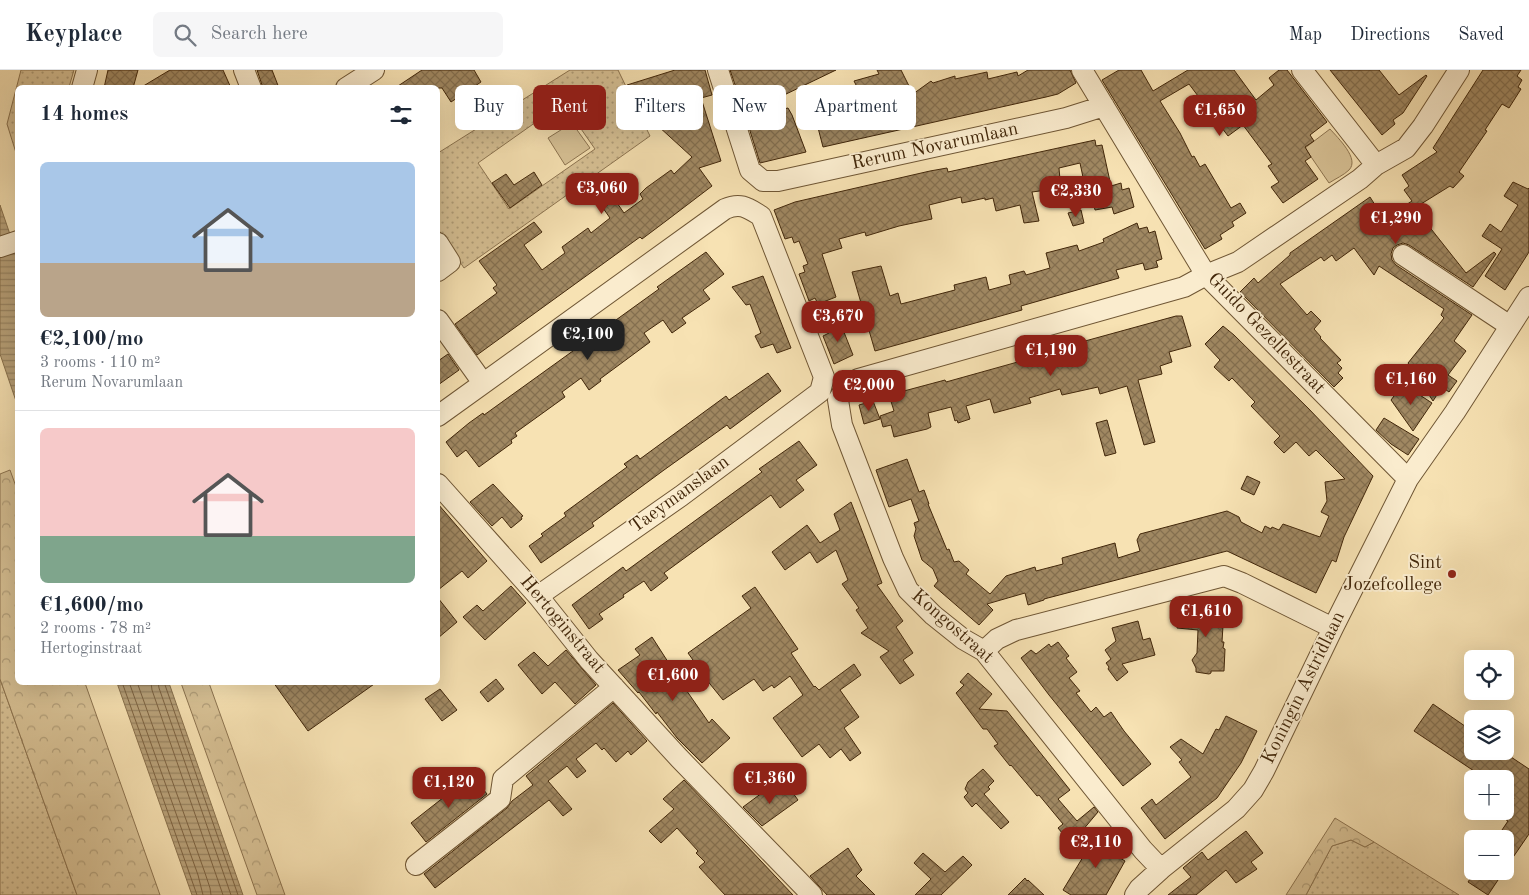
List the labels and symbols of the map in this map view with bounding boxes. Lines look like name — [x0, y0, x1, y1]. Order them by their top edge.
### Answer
pin: €1,650 — [1179, 94, 1261, 137]
street label: Rerum Novarumlaan — [850, 120, 1020, 174]
pin: €3,060 — [561, 172, 643, 215]
pin: €2,330 — [1035, 176, 1117, 218]
pin: €1,290 — [1355, 202, 1437, 245]
street label: Guido Gezellestraat — [1204, 270, 1328, 398]
pin: €3,670 — [797, 300, 879, 343]
pin: €2,100 — [547, 318, 629, 361]
pin: €1,190 — [1010, 334, 1092, 377]
pin: €1,160 — [1370, 364, 1452, 406]
pin: €2,000 — [828, 370, 910, 412]
street label: Taeymanslaan — [627, 453, 733, 537]
place label: Sint Jozefcollege — [1343, 554, 1442, 595]
marker: Sint Jozefcollege — [1446, 568, 1458, 580]
street label: Hertoginstraat — [516, 572, 608, 678]
street label: Kongostraat — [907, 586, 997, 668]
pin: €1,610 — [1165, 596, 1247, 638]
street label: Koningin Astridlaan — [1259, 609, 1349, 767]
pin: €1,600 — [632, 660, 714, 702]
pin: €1,360 — [729, 762, 811, 805]
pin: €1,120 — [408, 766, 490, 809]
pin: €2,110 — [1055, 826, 1137, 869]

